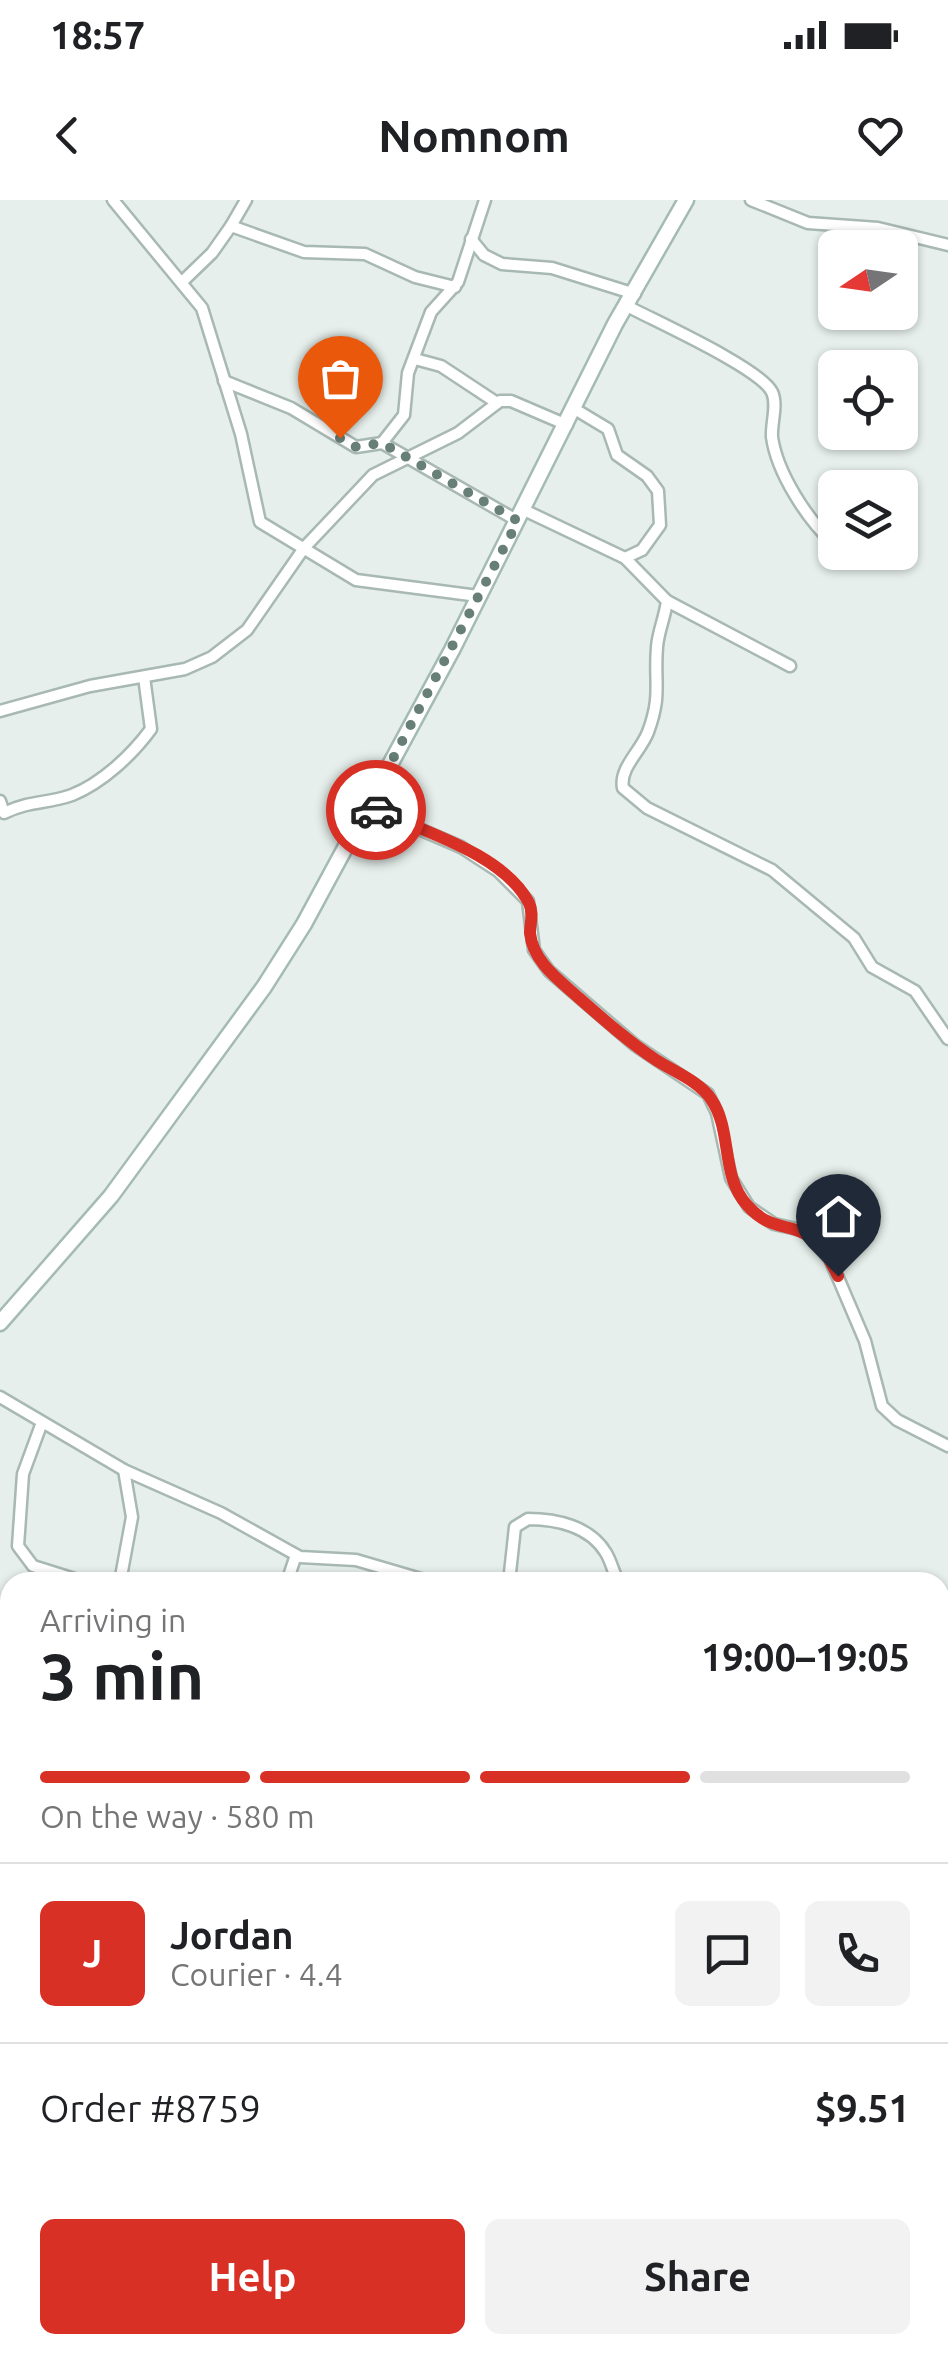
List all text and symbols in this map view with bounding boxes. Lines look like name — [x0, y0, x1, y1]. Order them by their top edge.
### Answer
text: 18:57 — [50, 14, 145, 56]
icon: back — [40, 108, 95, 163]
icon: heart — [853, 108, 908, 163]
text: Nomnom — [378, 110, 570, 161]
north arrow — [818, 230, 918, 330]
map controls — [818, 230, 918, 570]
pin — [298, 336, 383, 439]
button: locate — [818, 350, 918, 450]
icon: bag — [313, 351, 368, 406]
button: layers — [818, 470, 918, 570]
courier — [326, 760, 426, 860]
icon: car — [349, 783, 404, 838]
pin — [796, 1174, 881, 1277]
icon: home — [811, 1189, 866, 1244]
text: Arriving in — [40, 1602, 186, 1638]
text: 19:00–19:05 — [701, 1636, 910, 1678]
text: 3 min — [40, 1639, 204, 1712]
text: On the way · 580 m — [40, 1798, 315, 1834]
button: chat — [675, 1901, 780, 2006]
button: phone — [805, 1901, 910, 2006]
text: Jordan — [170, 1914, 294, 1956]
text: J — [83, 1932, 102, 1974]
text: Courier · 4.4 — [170, 1956, 343, 1992]
text: Order #8759 — [40, 2087, 261, 2129]
text: $9.51 — [815, 2087, 910, 2129]
button: Help — [40, 2219, 465, 2334]
button: Share — [485, 2219, 910, 2334]

